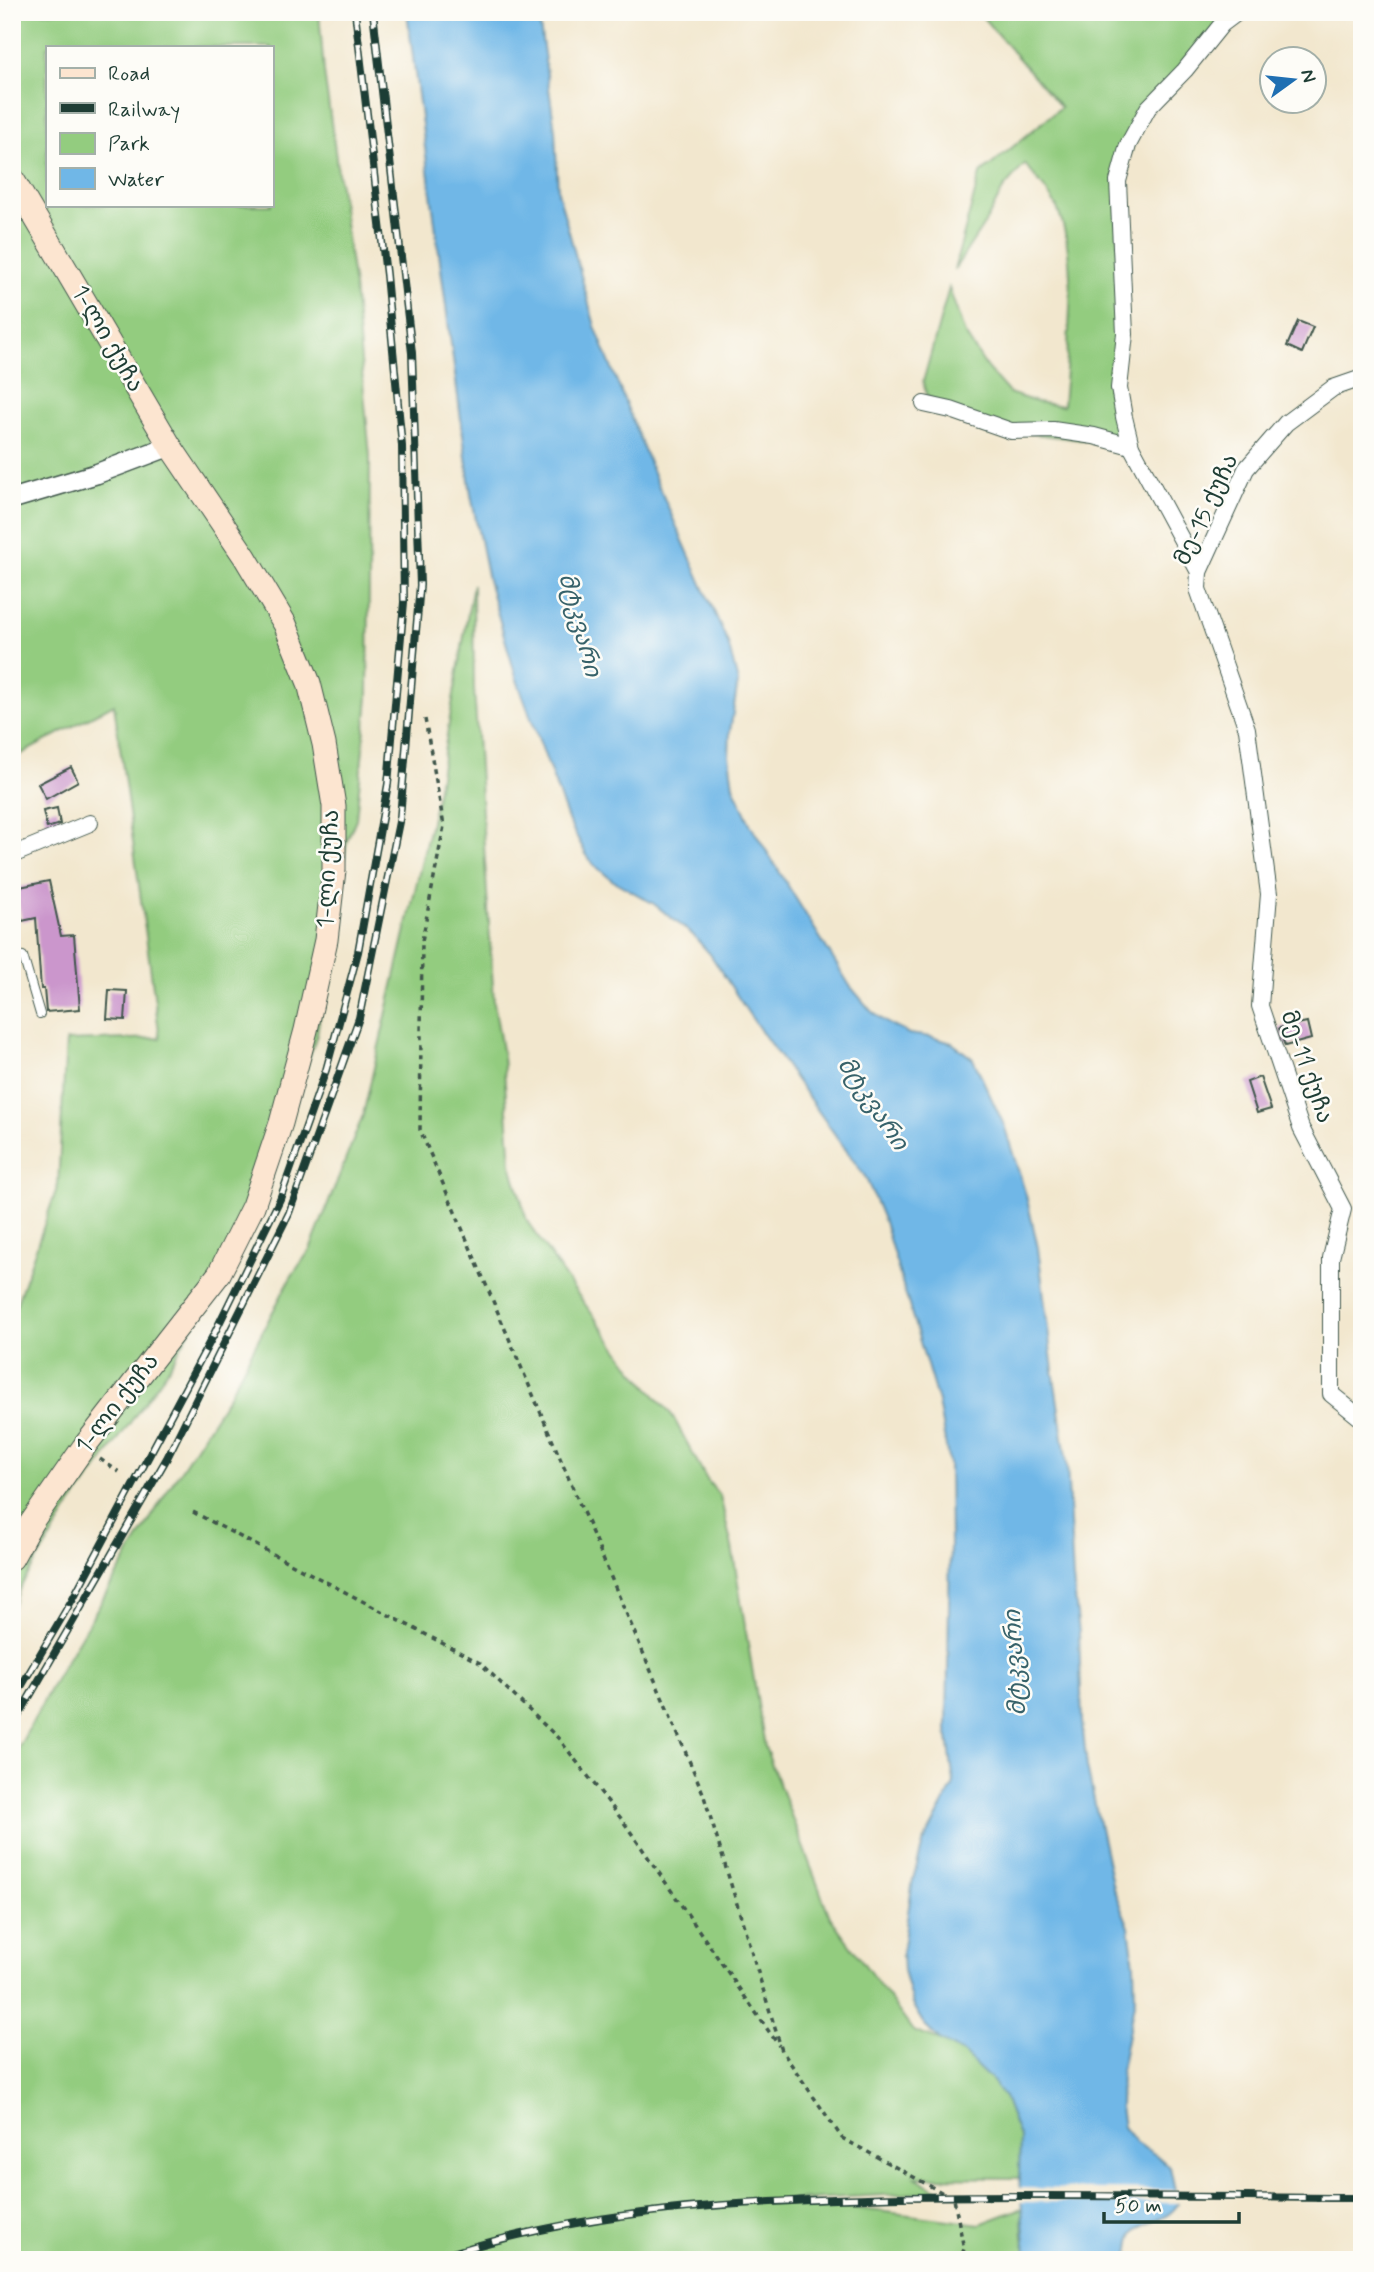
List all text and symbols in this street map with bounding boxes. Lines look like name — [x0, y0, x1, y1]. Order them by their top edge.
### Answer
legend — [46, 46, 273, 206]
north arrow — [1258, 46, 1328, 116]
text: Road — [108, 60, 150, 88]
text: N — [1294, 67, 1322, 85]
text: Railway — [108, 96, 180, 124]
text: Park — [108, 130, 150, 158]
text: Water — [108, 166, 164, 194]
street label: 1-ლი ქუჩა — [64, 280, 150, 398]
street label: მე-15 ქუჩა — [1168, 449, 1246, 571]
water label: მტკვარი — [550, 570, 608, 681]
street label: 1-ლი ქუჩა — [311, 809, 347, 929]
street label: მე-11 ქუჩა — [1273, 1007, 1339, 1127]
water label: მტკვარი — [830, 1051, 915, 1158]
street label: 1-ლი ქუჩა — [70, 1348, 166, 1460]
water label: მტკვარი — [998, 1608, 1034, 1717]
scale bar — [1104, 2181, 1239, 2225]
text: 50 m — [1115, 2192, 1162, 2220]

